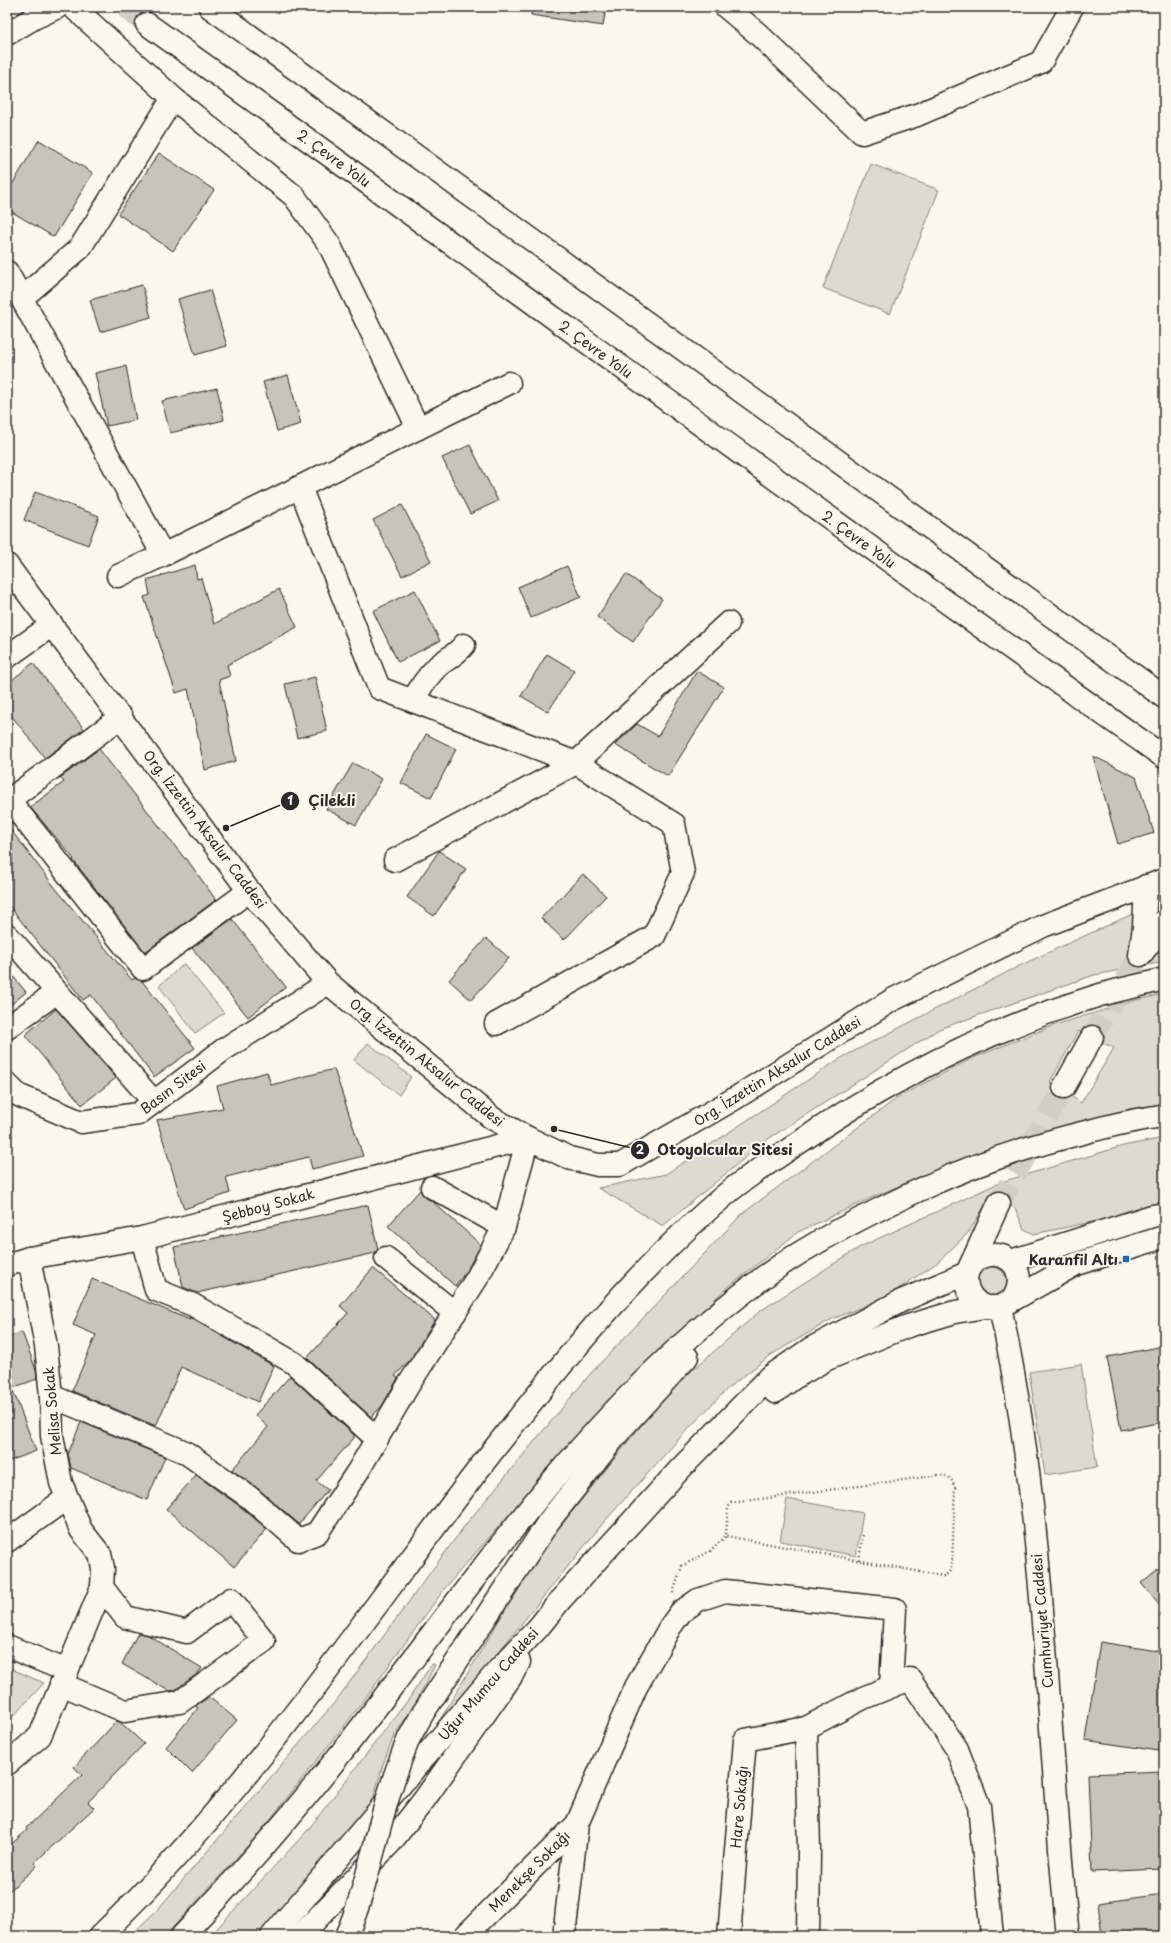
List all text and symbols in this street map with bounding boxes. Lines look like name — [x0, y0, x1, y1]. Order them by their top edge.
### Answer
street label: 2. Çevre Yolu — [293, 124, 375, 192]
street label: 2. Çevre Yolu — [555, 315, 637, 383]
street label: 2. Çevre Yolu — [818, 505, 900, 573]
street label: Org. İzzettin Aksalur Caddesi — [138, 745, 272, 913]
callout: Çilekli — [280, 788, 363, 815]
text: Çilekli — [308, 788, 356, 811]
text: 1 — [287, 791, 293, 809]
street label: Org. İzzettin Aksalur Caddesi — [345, 993, 509, 1131]
street label: Org. İzzettin Aksalur Caddesi — [689, 1011, 865, 1131]
street label: Basın Sitesi — [136, 1055, 210, 1119]
callout: Otoyolcular Sitesi — [630, 1136, 801, 1163]
text: Otoyolcular Sitesi — [657, 1137, 793, 1160]
text: 2 — [636, 1140, 645, 1158]
street label: Şebboy Sokak — [219, 1183, 317, 1227]
place label: Karanfil Altı — [1028, 1249, 1118, 1270]
marker: Karanfil Altı — [1121, 1254, 1131, 1264]
street label: Melisa Sokak — [38, 1366, 66, 1456]
street label: Cumhuriyet Caddesi — [1026, 1553, 1058, 1689]
street label: Uğur Mumcu Caddesi — [433, 1623, 543, 1745]
street label: Hare Sokağı — [725, 1765, 753, 1849]
street label: Menekşe Sokağı — [483, 1825, 575, 1917]

